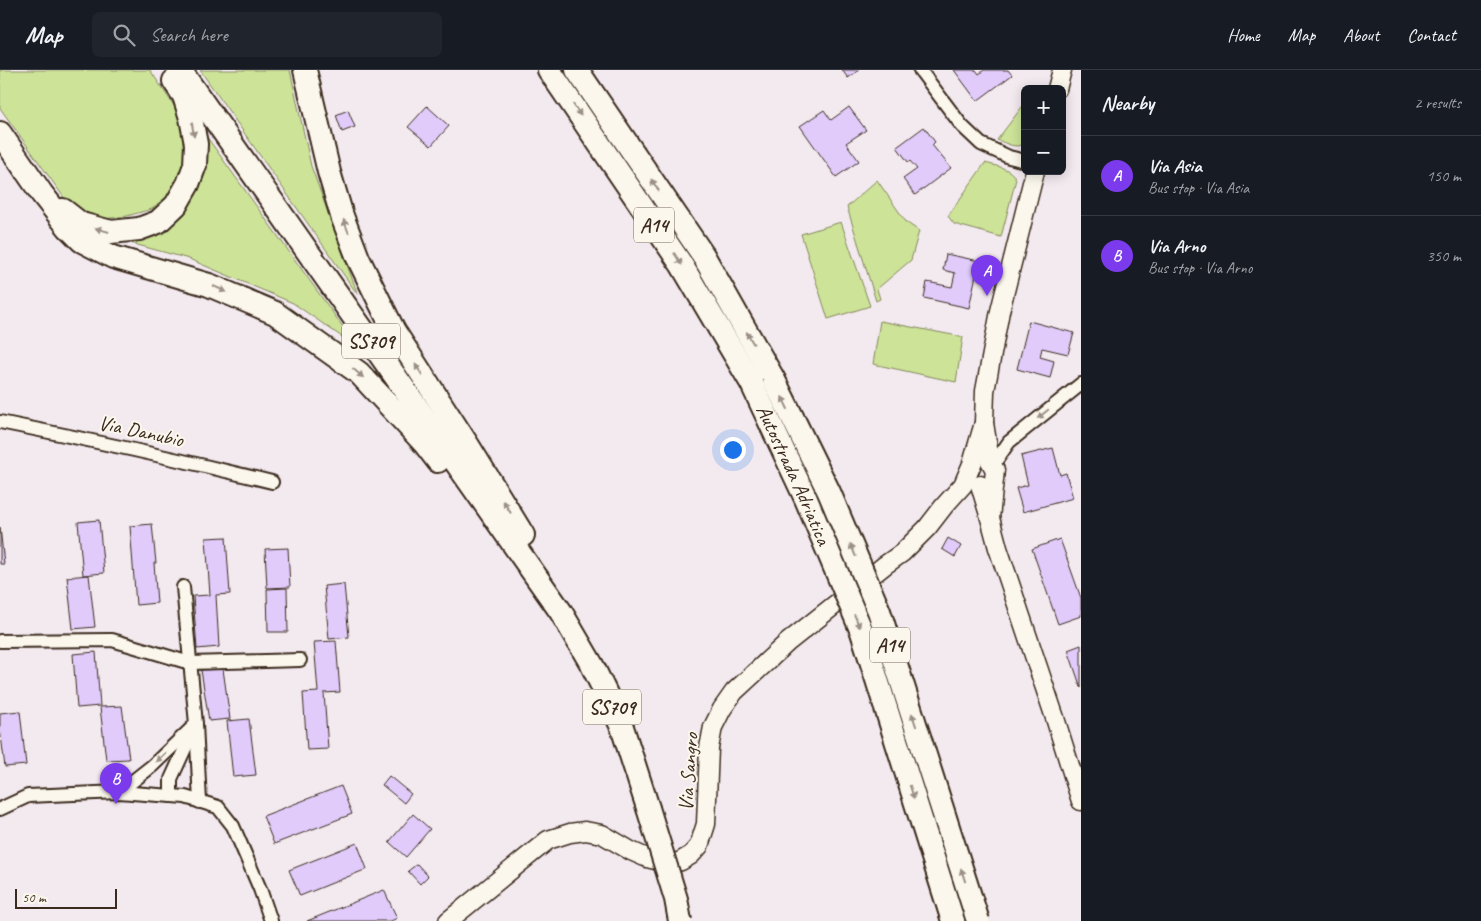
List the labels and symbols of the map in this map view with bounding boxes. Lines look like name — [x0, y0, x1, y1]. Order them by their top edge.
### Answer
one-way arrow — [572, 103, 582, 117]
one-way arrow — [190, 122, 198, 138]
one-way arrow — [651, 178, 660, 191]
road number: A14 — [634, 208, 674, 242]
one-way arrow — [342, 218, 349, 233]
one-way arrow — [94, 225, 109, 233]
one-way arrow — [673, 253, 683, 266]
pin: A — [971, 255, 1003, 296]
one-way arrow — [213, 286, 227, 294]
road number: SS709 — [342, 324, 400, 358]
one-way arrow — [746, 330, 754, 345]
one-way arrow — [415, 363, 424, 377]
one-way arrow — [351, 368, 364, 379]
one-way arrow — [781, 396, 789, 410]
street label: Autostrada Adriatica — [751, 400, 837, 550]
street label: Via Danubio — [96, 409, 187, 453]
one-way arrow — [1037, 409, 1050, 420]
your location — [720, 437, 746, 463]
one-way arrow — [502, 501, 511, 514]
one-way arrow — [849, 543, 857, 557]
one-way arrow — [853, 614, 861, 628]
road number: A14 — [870, 628, 910, 662]
road number: SS709 — [583, 690, 641, 724]
one-way arrow — [909, 712, 917, 727]
street label: Via Sangro — [672, 730, 704, 812]
one-way arrow — [155, 751, 167, 763]
pin: B — [100, 763, 132, 804]
one-way arrow — [909, 784, 917, 799]
one-way arrow — [959, 867, 966, 882]
scale bar — [15, 886, 118, 909]

